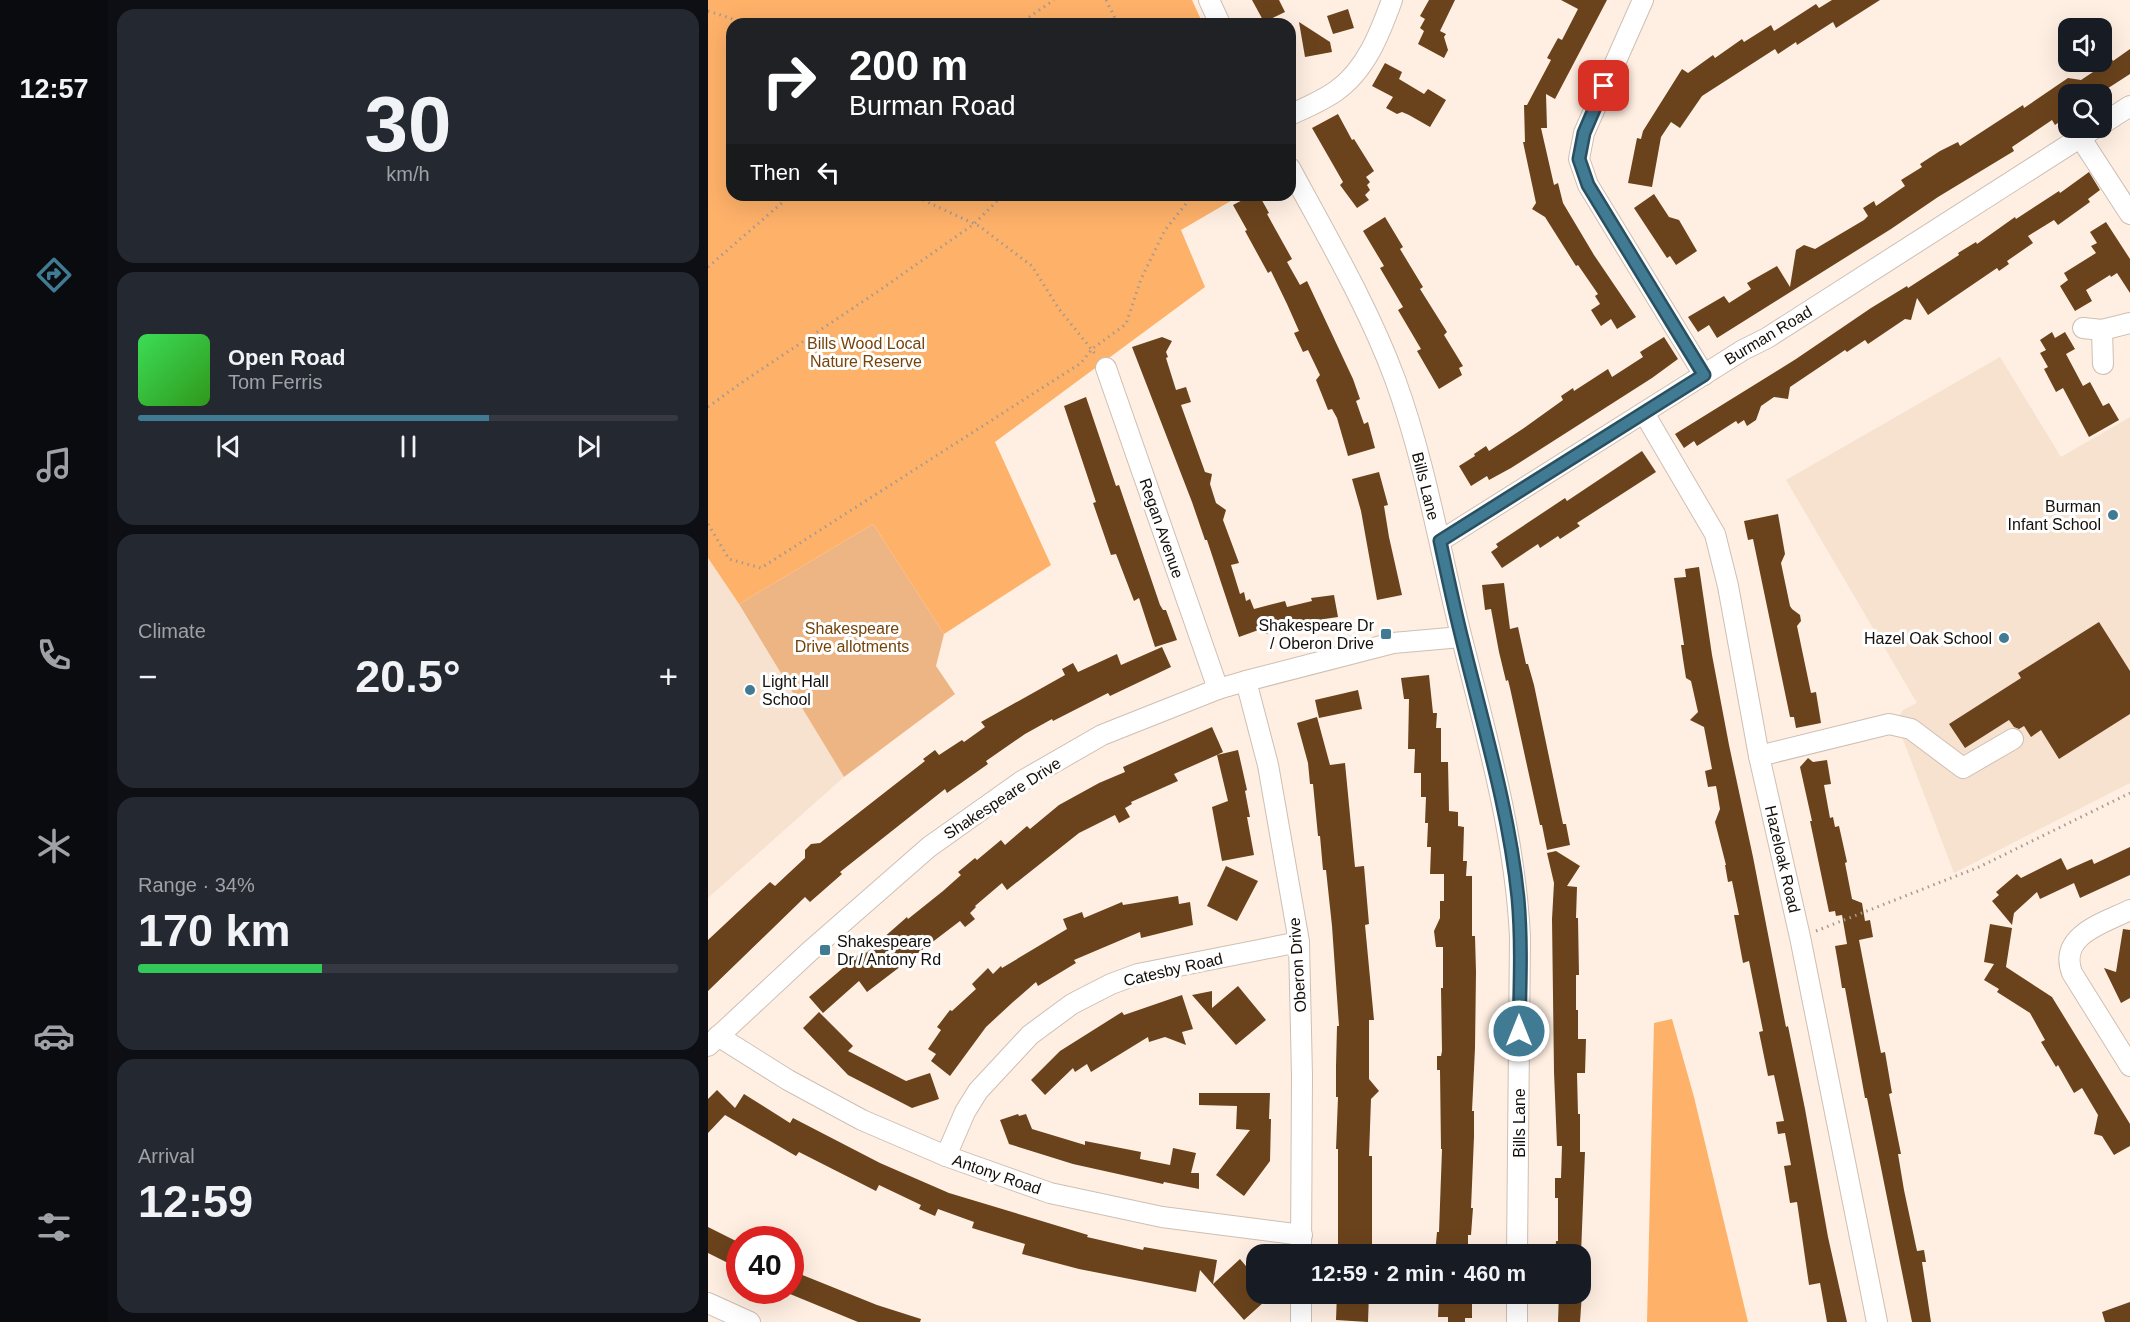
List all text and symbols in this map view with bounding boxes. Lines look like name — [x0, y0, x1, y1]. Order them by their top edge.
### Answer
map controls — [2058, 18, 2112, 138]
button: sound — [2058, 18, 2112, 72]
icon: right — [750, 42, 828, 120]
text: 200 m — [849, 42, 968, 89]
pin — [1578, 60, 1629, 111]
icon: arrive — [1587, 69, 1620, 102]
text: 12:57 — [19, 74, 89, 104]
text: 30 — [365, 80, 451, 168]
button: search — [2058, 84, 2112, 138]
text: Burman Road — [849, 91, 1016, 121]
icon: left — [812, 156, 845, 189]
text: Then — [750, 160, 800, 185]
text: km/h — [386, 163, 430, 185]
icon: directions — [33, 254, 75, 296]
street label: Burman Road — [1722, 303, 1815, 368]
park label: Bills Wood Local Nature Reserve — [807, 335, 925, 370]
text: Open Road — [228, 345, 345, 370]
text: Tom Ferris — [228, 371, 322, 393]
icon: previous — [212, 430, 245, 463]
icon: pause — [392, 430, 425, 463]
icon: next — [572, 430, 605, 463]
icon: music — [33, 444, 75, 486]
street label: Bills Lane — [1409, 450, 1442, 522]
street label: Regan Avenue — [1136, 476, 1187, 581]
place label: Burman Infant School — [2008, 498, 2101, 533]
marker: Burman Infant School — [2106, 508, 2120, 522]
place label: Shakespeare Dr / Oberon Drive — [1258, 617, 1375, 652]
text: Climate — [138, 620, 206, 642]
park label: Shakespeare Drive allotments — [795, 620, 909, 655]
marker: Shakespeare Dr / Oberon Drive — [1379, 627, 1393, 641]
place label: Hazel Oak School — [1864, 630, 1992, 647]
marker: Hazel Oak School — [1997, 631, 2011, 645]
icon: phone — [33, 634, 75, 676]
text: 20.5° — [355, 651, 461, 702]
text: − — [138, 658, 157, 695]
text: + — [659, 658, 678, 695]
place label: Light Hall School — [762, 673, 829, 708]
marker: Light Hall School — [743, 683, 757, 697]
street label: Shakespeare Drive — [941, 754, 1064, 843]
street label: Hazeloak Road — [1762, 804, 1803, 914]
icon: climate — [33, 825, 75, 867]
text: Range · 34% — [138, 874, 255, 896]
text: 170 km — [138, 905, 291, 956]
street label: Oberon Drive — [1286, 917, 1309, 1013]
place label: Shakespeare Dr / Antony Rd — [837, 933, 941, 968]
marker: Shakespeare Dr / Antony Rd — [818, 943, 832, 957]
street label: Catesby Road — [1122, 950, 1224, 989]
position arrow — [1487, 999, 1551, 1063]
icon: car — [33, 1015, 75, 1057]
street label: Bills Lane — [1511, 1088, 1528, 1158]
text: Arrival — [138, 1145, 195, 1167]
street label: Antony Road — [950, 1151, 1043, 1198]
text: 12:59 — [138, 1176, 253, 1227]
icon: filters — [33, 1206, 75, 1248]
speed limit sign: 40 — [726, 1226, 804, 1304]
text: 12:59 · 2 min · 460 m — [1311, 1261, 1526, 1286]

